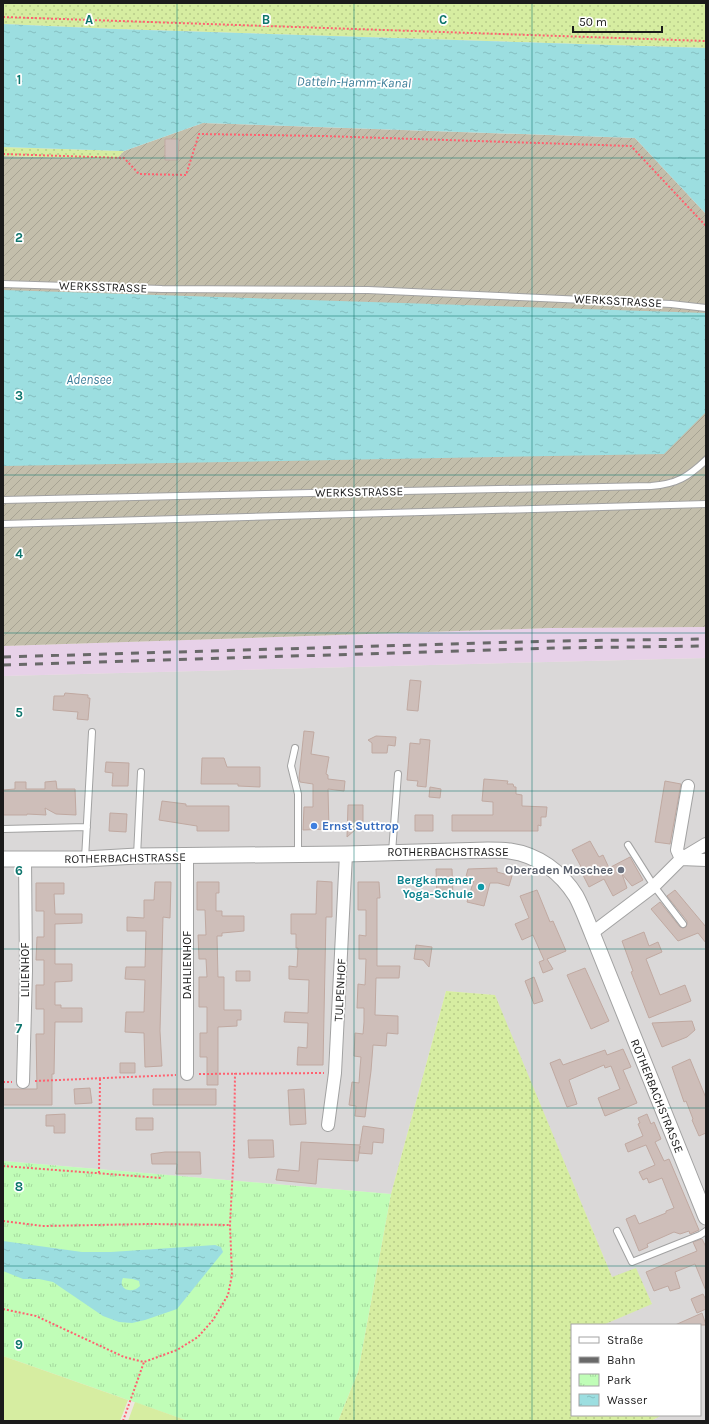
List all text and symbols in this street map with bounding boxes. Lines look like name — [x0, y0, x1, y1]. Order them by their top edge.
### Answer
scale bar — [573, 8, 662, 34]
text: A — [85, 12, 93, 27]
text: B — [262, 12, 270, 27]
text: C — [439, 12, 447, 27]
text: 50 m — [579, 15, 607, 29]
text: 1 — [17, 72, 21, 87]
water label: Datteln-Hamm-Kanal — [297, 74, 411, 90]
text: 2 — [15, 230, 23, 245]
street label: WERKSSTRASSE — [59, 278, 147, 296]
street label: WERKSSTRASSE — [574, 292, 662, 310]
water label: Adensee — [67, 372, 111, 387]
text: 3 — [15, 388, 23, 403]
street label: WERKSSTRASSE — [315, 484, 403, 500]
text: 4 — [15, 546, 23, 561]
text: 5 — [15, 705, 23, 720]
place label: Ernst Suttrop — [322, 819, 399, 833]
marker: Ernst Suttrop — [309, 821, 319, 831]
street label: ROTHERBACHSTRASSE — [387, 845, 509, 859]
street label: ROTHERBACHSTRASSE — [64, 850, 186, 866]
text: 6 — [15, 863, 23, 878]
place label: Oberaden Moschee — [505, 863, 613, 877]
marker: Oberaden Moschee — [616, 865, 626, 875]
place label: Bergkamener Yoga-Schule — [397, 873, 473, 901]
marker: Bergkamener Yoga-Schule — [476, 882, 486, 892]
street label: DAHLIENHOF — [180, 931, 194, 999]
street label: LILIENHOF — [18, 943, 32, 997]
street label: TULPENHOF — [331, 958, 349, 1022]
text: 7 — [16, 1021, 23, 1036]
street label: ROTHERBACHSTRASSE — [628, 1037, 686, 1155]
text: 8 — [15, 1179, 23, 1194]
legend — [571, 1324, 701, 1416]
text: Straße — [607, 1333, 643, 1347]
text: 9 — [15, 1337, 23, 1352]
text: Bahn — [607, 1353, 636, 1367]
text: Park — [607, 1373, 632, 1387]
text: Wasser — [607, 1393, 648, 1407]

